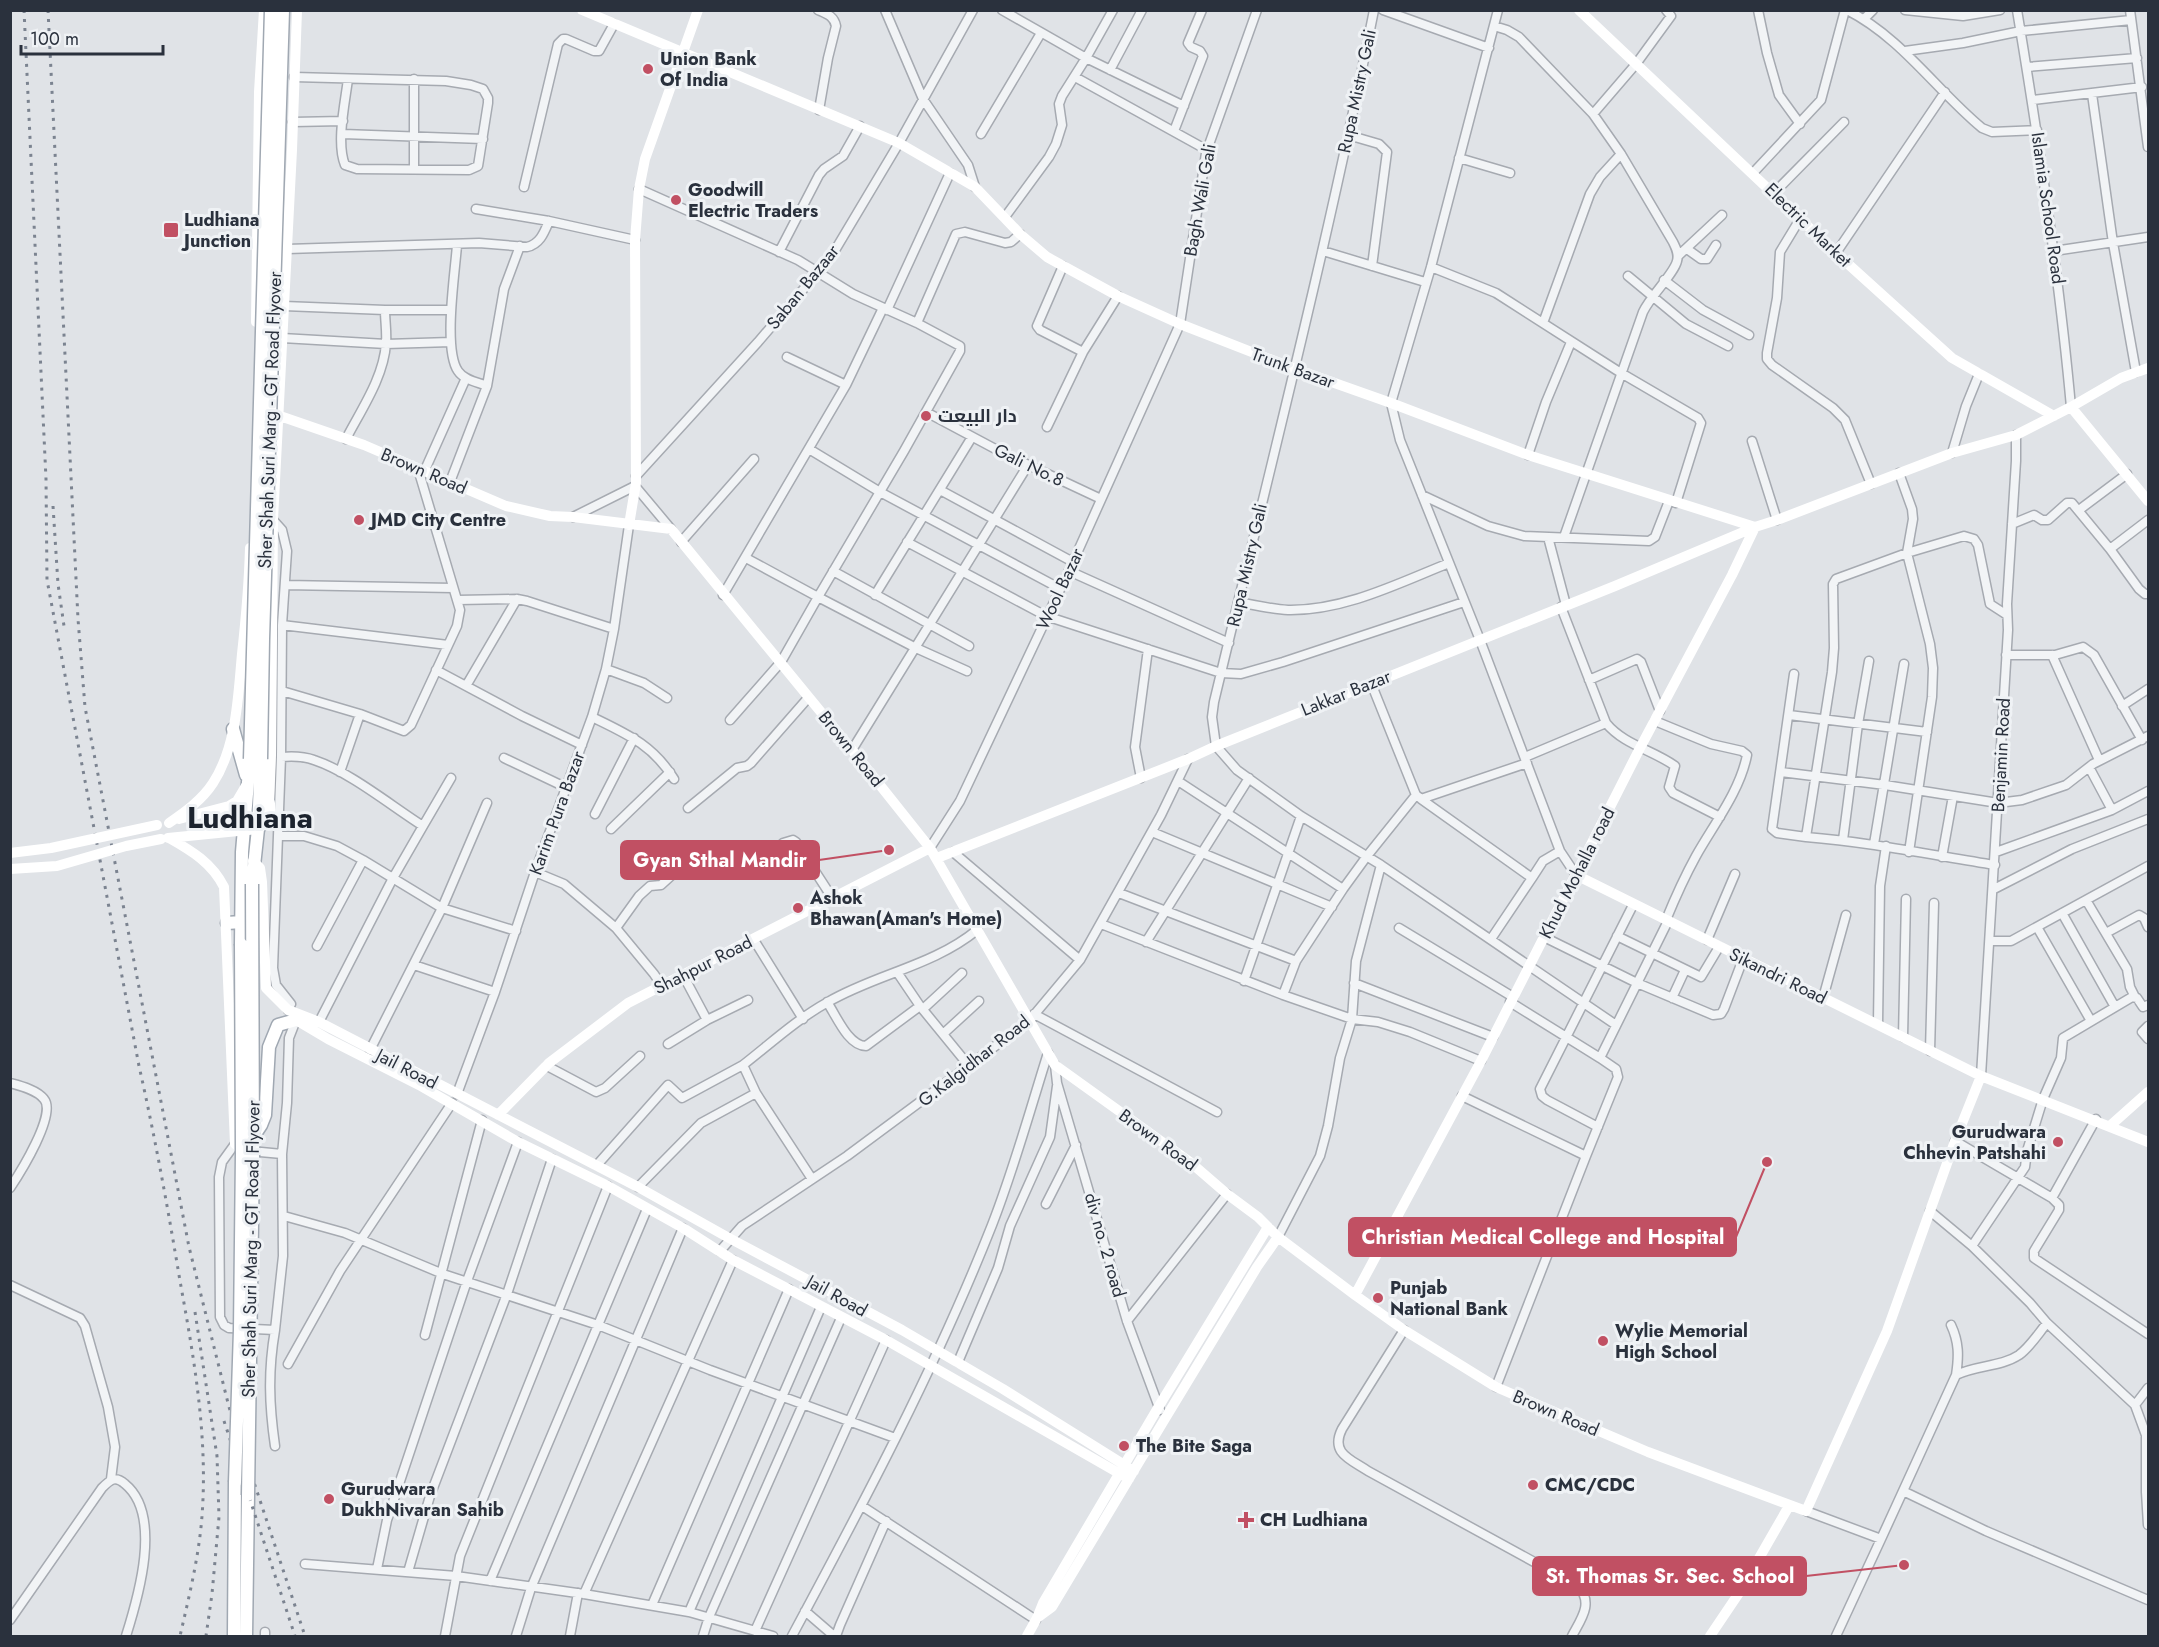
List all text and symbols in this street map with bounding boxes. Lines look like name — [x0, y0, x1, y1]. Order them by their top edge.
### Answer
scale bar — [21, 18, 164, 56]
text: 100 m — [30, 26, 79, 52]
street label: Rupa Mistry Gali — [1331, 27, 1383, 155]
place label: Union Bank Of India — [660, 46, 757, 93]
marker: Union Bank Of India — [641, 62, 655, 76]
street label: Islamia School Road — [2024, 130, 2072, 286]
street label: Bagh Wali Gali — [1177, 142, 1223, 258]
place label: Goodwill Electric Traders — [688, 177, 818, 224]
street label: Electric Market — [1759, 177, 1858, 274]
marker: Goodwill Electric Traders — [669, 193, 683, 207]
place label: Ludhiana Junction — [181, 207, 260, 254]
marker: Ludhiana Junction — [162, 221, 180, 239]
street label: Saban Bazaar — [761, 238, 846, 335]
street label: Sher Shah Suri Marg - GT Road Flyover — [252, 270, 288, 569]
street label: Trunk Bazar — [1248, 341, 1339, 395]
place label: دار البیعت — [938, 403, 1017, 429]
marker: دار البیعت — [919, 409, 933, 423]
street label: Gali No.8 — [990, 437, 1068, 493]
street label: Brown Road — [377, 441, 471, 501]
street label: Rupa Mistry Gali — [1220, 501, 1274, 629]
place label: JMD City Centre — [368, 507, 506, 533]
marker: JMD City Centre — [352, 513, 366, 527]
street label: Wool Bazar — [1030, 543, 1091, 634]
street label: Lakkar Bazar — [1297, 663, 1396, 723]
street label: Benjamin Road — [1985, 697, 2017, 813]
street label: Brown Road — [812, 705, 890, 793]
street label: Karim Pura Bazar — [523, 747, 592, 879]
district label: Ludhiana — [187, 796, 313, 839]
street label: Khud Mohalla road — [1533, 803, 1621, 943]
callout: Gyan Sthal Mandir — [621, 841, 819, 879]
text: Gyan Sthal Mandir — [633, 846, 808, 875]
place label: Ashok Bhawan(Aman's Home) — [809, 885, 1003, 932]
marker: Ashok Bhawan(Aman's Home) — [791, 901, 805, 915]
street label: Shahpur Road — [649, 929, 757, 1001]
street label: Sikandri Road — [1725, 941, 1831, 1011]
street label: G.Kalgidhar Road — [913, 1009, 1035, 1113]
street label: Jail Road — [370, 1042, 442, 1096]
street label: Sher Shah Suri Marg - GT Road Flyover — [235, 1099, 267, 1398]
street label: Brown Road — [1113, 1103, 1203, 1177]
place label: Gurudwara Chhevin Patshahi — [1903, 1119, 2046, 1166]
marker: Gurudwara Chhevin Patshahi — [2051, 1135, 2065, 1149]
street label: div no. 2 road — [1078, 1190, 1132, 1300]
callout: Christian Medical College and Hospital — [1349, 1218, 1736, 1256]
text: Christian Medical College and Hospital — [1361, 1223, 1725, 1252]
street label: Jail Road — [800, 1268, 872, 1323]
place label: Punjab National Bank — [1390, 1275, 1509, 1322]
marker: Punjab National Bank — [1371, 1291, 1385, 1305]
place label: Wylie Memorial High School — [1615, 1318, 1748, 1365]
marker: Wylie Memorial High School — [1596, 1334, 1610, 1348]
street label: Brown Road — [1509, 1383, 1603, 1443]
place label: The Bite Saga — [1136, 1433, 1252, 1459]
marker: The Bite Saga — [1117, 1439, 1131, 1453]
place label: CMC/CDC — [1545, 1472, 1635, 1498]
place label: Gurudwara DukhNivaran Sahib — [341, 1476, 504, 1523]
marker: CMC/CDC — [1526, 1478, 1540, 1492]
marker: Gurudwara DukhNivaran Sahib — [322, 1492, 336, 1506]
place label: CH Ludhiana — [1260, 1507, 1368, 1533]
marker: CH Ludhiana — [1237, 1511, 1255, 1529]
callout: St. Thomas Sr. Sec. School — [1533, 1557, 1806, 1595]
text: St. Thomas Sr. Sec. School — [1546, 1562, 1795, 1591]

